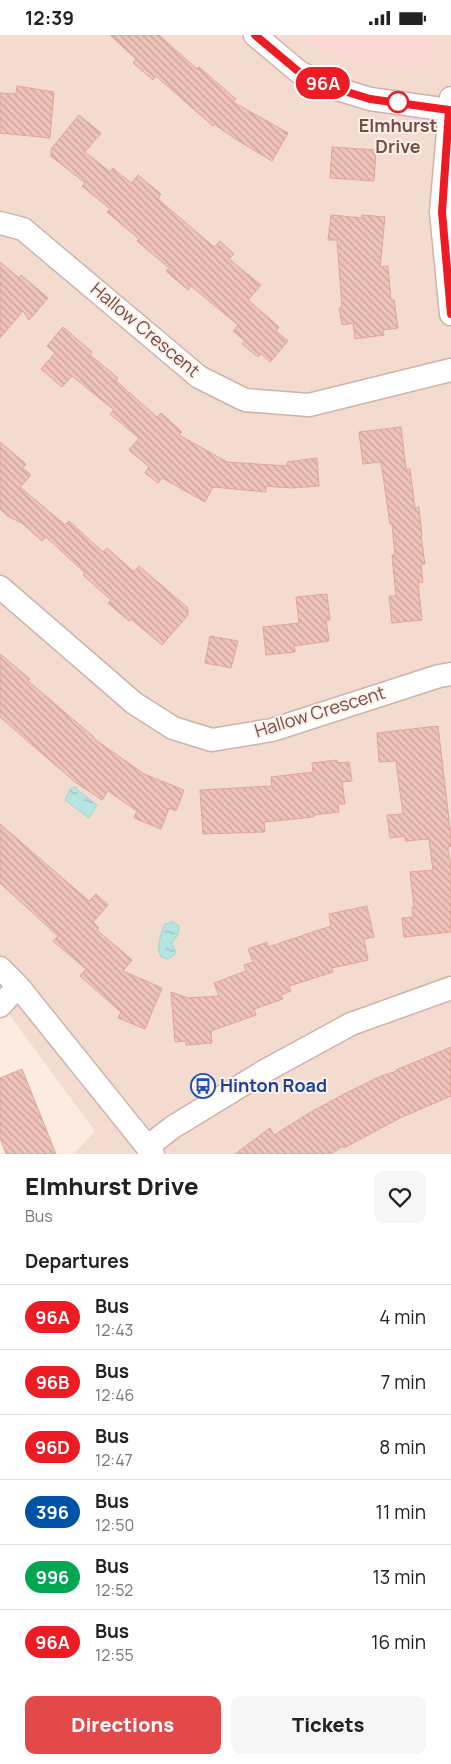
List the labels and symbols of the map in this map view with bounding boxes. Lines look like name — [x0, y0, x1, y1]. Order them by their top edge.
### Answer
line badge: 96A — [294, 67, 352, 99]
marker: Elmhurst Drive — [387, 91, 409, 113]
place label: Elmhurst Drive — [359, 113, 437, 158]
street label: Hallow Crescent — [86, 277, 205, 382]
street label: Hallow Crescent — [251, 680, 388, 742]
bus stop icon: Hinton Road — [190, 1073, 216, 1099]
place label: Hinton Road — [220, 1073, 327, 1097]

